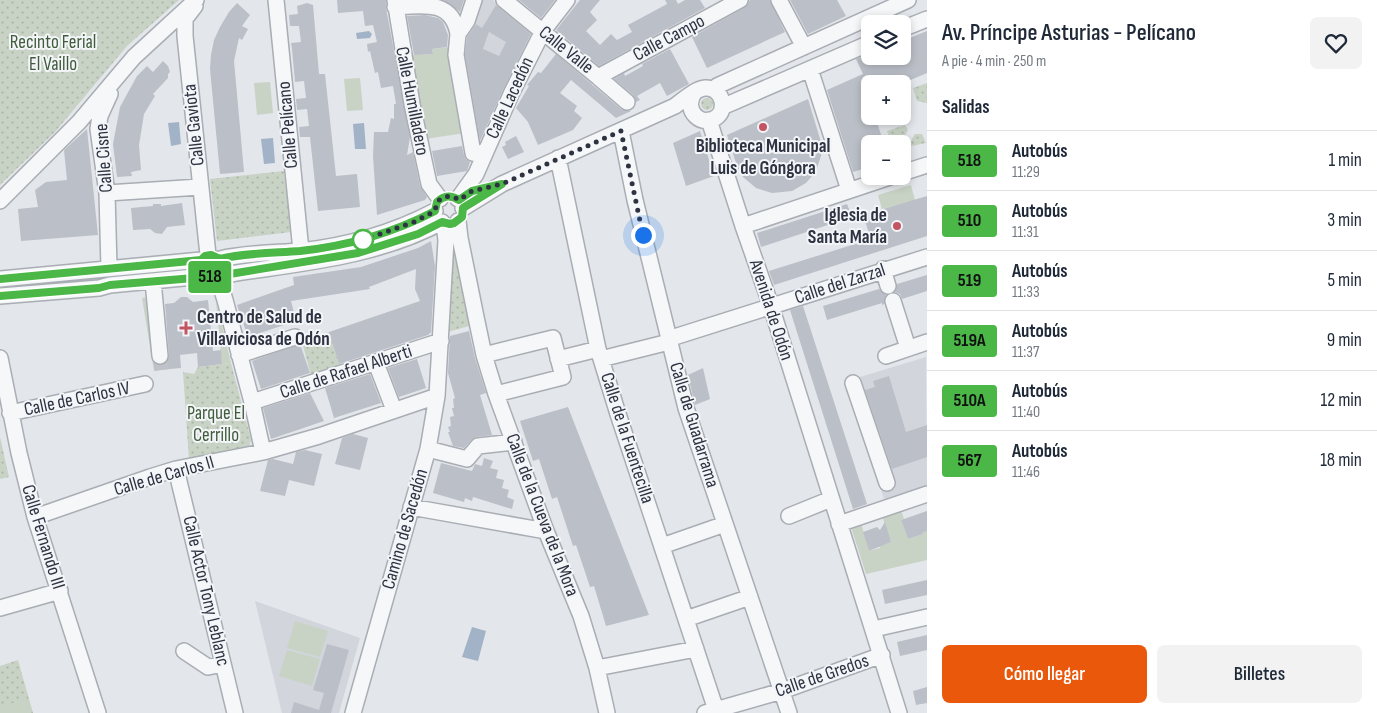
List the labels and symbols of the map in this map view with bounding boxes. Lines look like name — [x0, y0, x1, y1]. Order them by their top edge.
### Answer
street label: Calle Campo — [629, 10, 709, 66]
street label: Calle Valle — [534, 21, 598, 79]
park label: Recinto Ferial El Vaillo — [10, 31, 96, 76]
street label: Calle Humilladero — [390, 45, 434, 157]
street label: Calle Lacedón — [481, 54, 539, 142]
street label: Calle Pelícano — [273, 80, 303, 170]
street label: Calle Gaviota — [178, 83, 210, 167]
marker: Biblioteca Municipal Luis de Góngora — [757, 121, 769, 133]
street label: Calle Cisne — [90, 123, 118, 193]
place label: Biblioteca Municipal Luis de Góngora — [696, 135, 830, 180]
place label: Iglesia de Santa María — [808, 204, 887, 249]
marker: Iglesia de Santa María — [891, 220, 903, 232]
your location — [631, 223, 656, 248]
unlabelled marker — [352, 229, 374, 251]
street label: Avenida de Odón — [744, 256, 798, 363]
street label: Calle del Zarzal — [792, 259, 888, 309]
line badge: 518 — [181, 261, 239, 293]
place label: Centro de Salud de Villaviciosa de Odón — [197, 306, 330, 351]
marker: Centro de Salud de Villaviciosa de Odón — [179, 321, 193, 335]
street label: Calle de Rafael Alberti — [277, 340, 415, 404]
street label: Calle de Guadarrama — [664, 359, 724, 491]
street label: Calle de la Fuentecilla — [595, 370, 659, 506]
street label: Calle de Carlos IV — [22, 376, 133, 421]
park label: Parque El Cerrillo — [187, 402, 245, 447]
street label: Calle de la Cueva de la Mora — [500, 430, 584, 600]
street label: Calle de Carlos II — [111, 451, 217, 501]
street label: Camino de Sacedón — [377, 466, 433, 592]
street label: Calle Fernando III — [16, 482, 70, 592]
street label: Calle Actor Tony Leblanc — [178, 514, 234, 668]
street label: Calle de Gredos — [772, 649, 872, 703]

